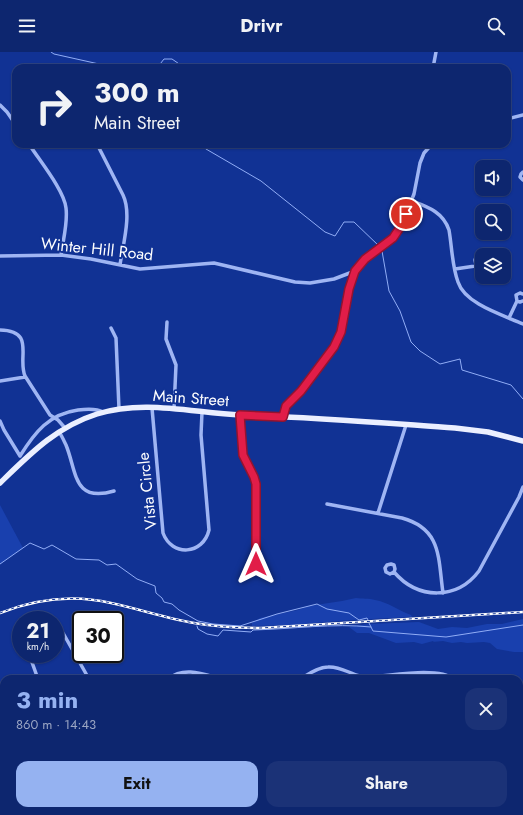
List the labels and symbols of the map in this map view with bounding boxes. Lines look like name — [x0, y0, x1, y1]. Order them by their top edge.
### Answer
pin — [389, 197, 423, 231]
street label: Winter Hill Road — [40, 232, 154, 266]
street label: Main Street — [152, 384, 230, 412]
street label: Vista Circle — [132, 451, 162, 531]
position arrow — [235, 543, 277, 585]
speed limit sign: 30 — [72, 611, 124, 663]

